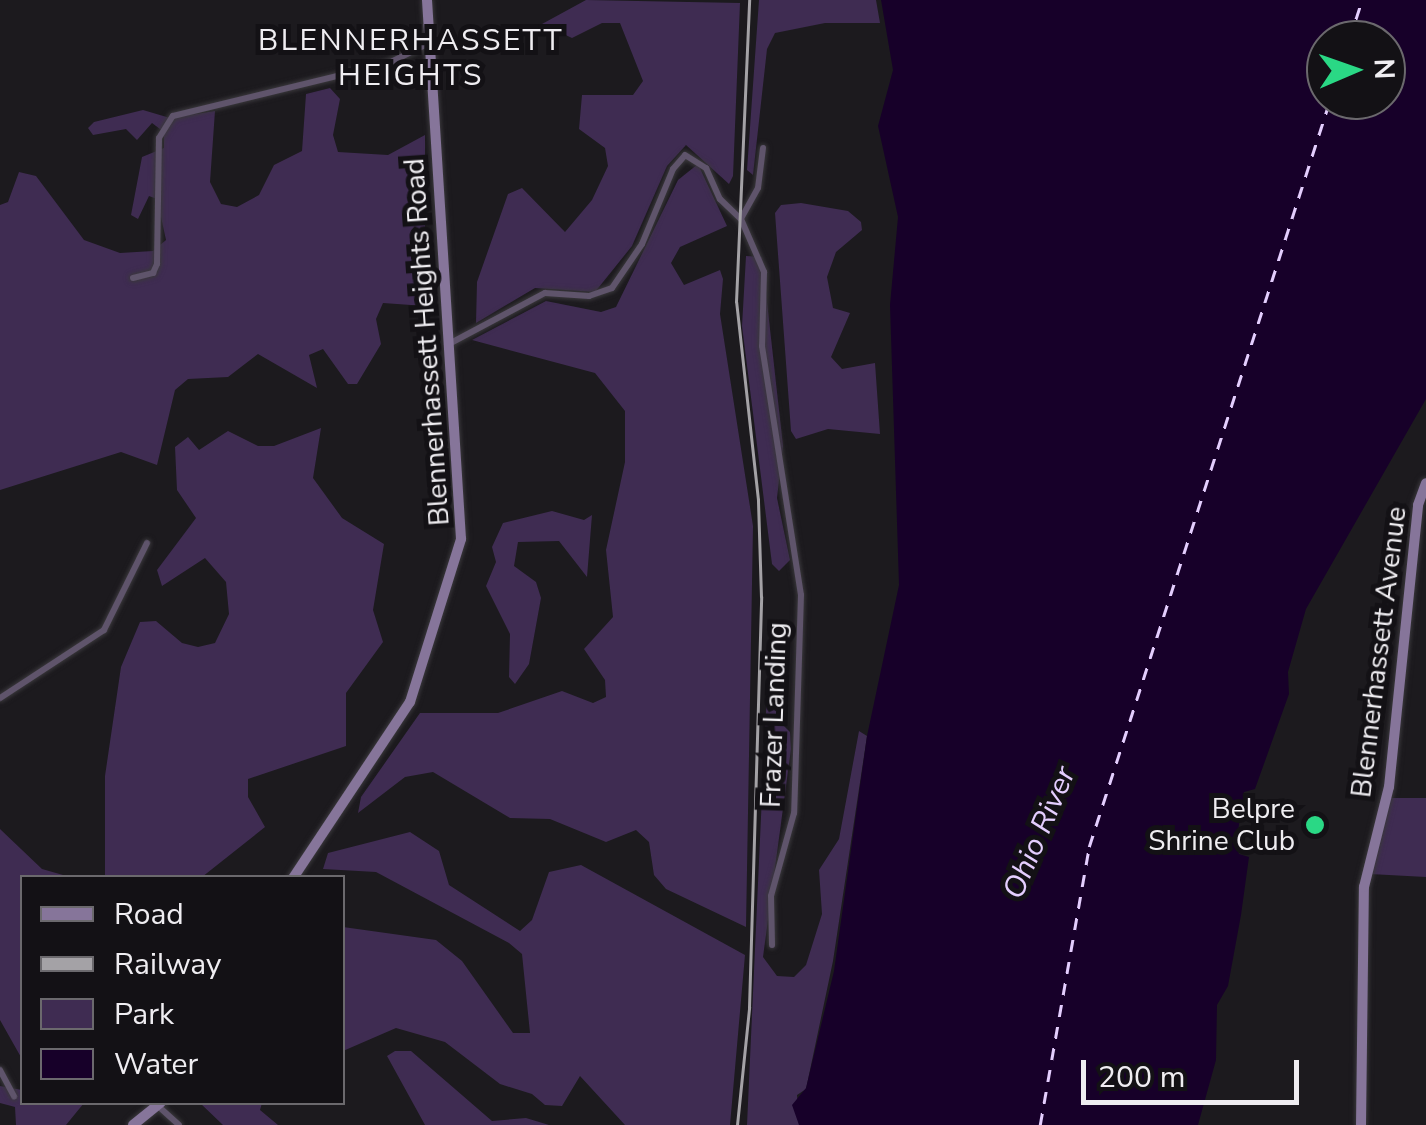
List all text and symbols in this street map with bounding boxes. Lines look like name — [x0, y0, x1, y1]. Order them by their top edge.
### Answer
north arrow — [1306, 20, 1406, 120]
district label: BLENNERHASSETT HEIGHTS — [258, 23, 564, 94]
text: N — [1365, 58, 1403, 80]
street label: Blennerhassett Heights Road — [397, 157, 457, 527]
street label: Blennerhassett Avenue — [1344, 505, 1414, 799]
street label: Frazer Landing — [754, 622, 794, 808]
water label: Ohio River — [996, 761, 1084, 905]
place label: Belpre Shrine Club — [1148, 792, 1295, 858]
marker: Belpre Shrine Club — [1304, 814, 1326, 836]
legend — [20, 875, 345, 1105]
text: Road — [114, 894, 184, 935]
text: Railway — [114, 944, 222, 985]
text: Park — [114, 994, 174, 1035]
scale bar — [1086, 1040, 1304, 1102]
text: Water — [114, 1044, 198, 1085]
text: 200 m — [1098, 1057, 1185, 1098]

